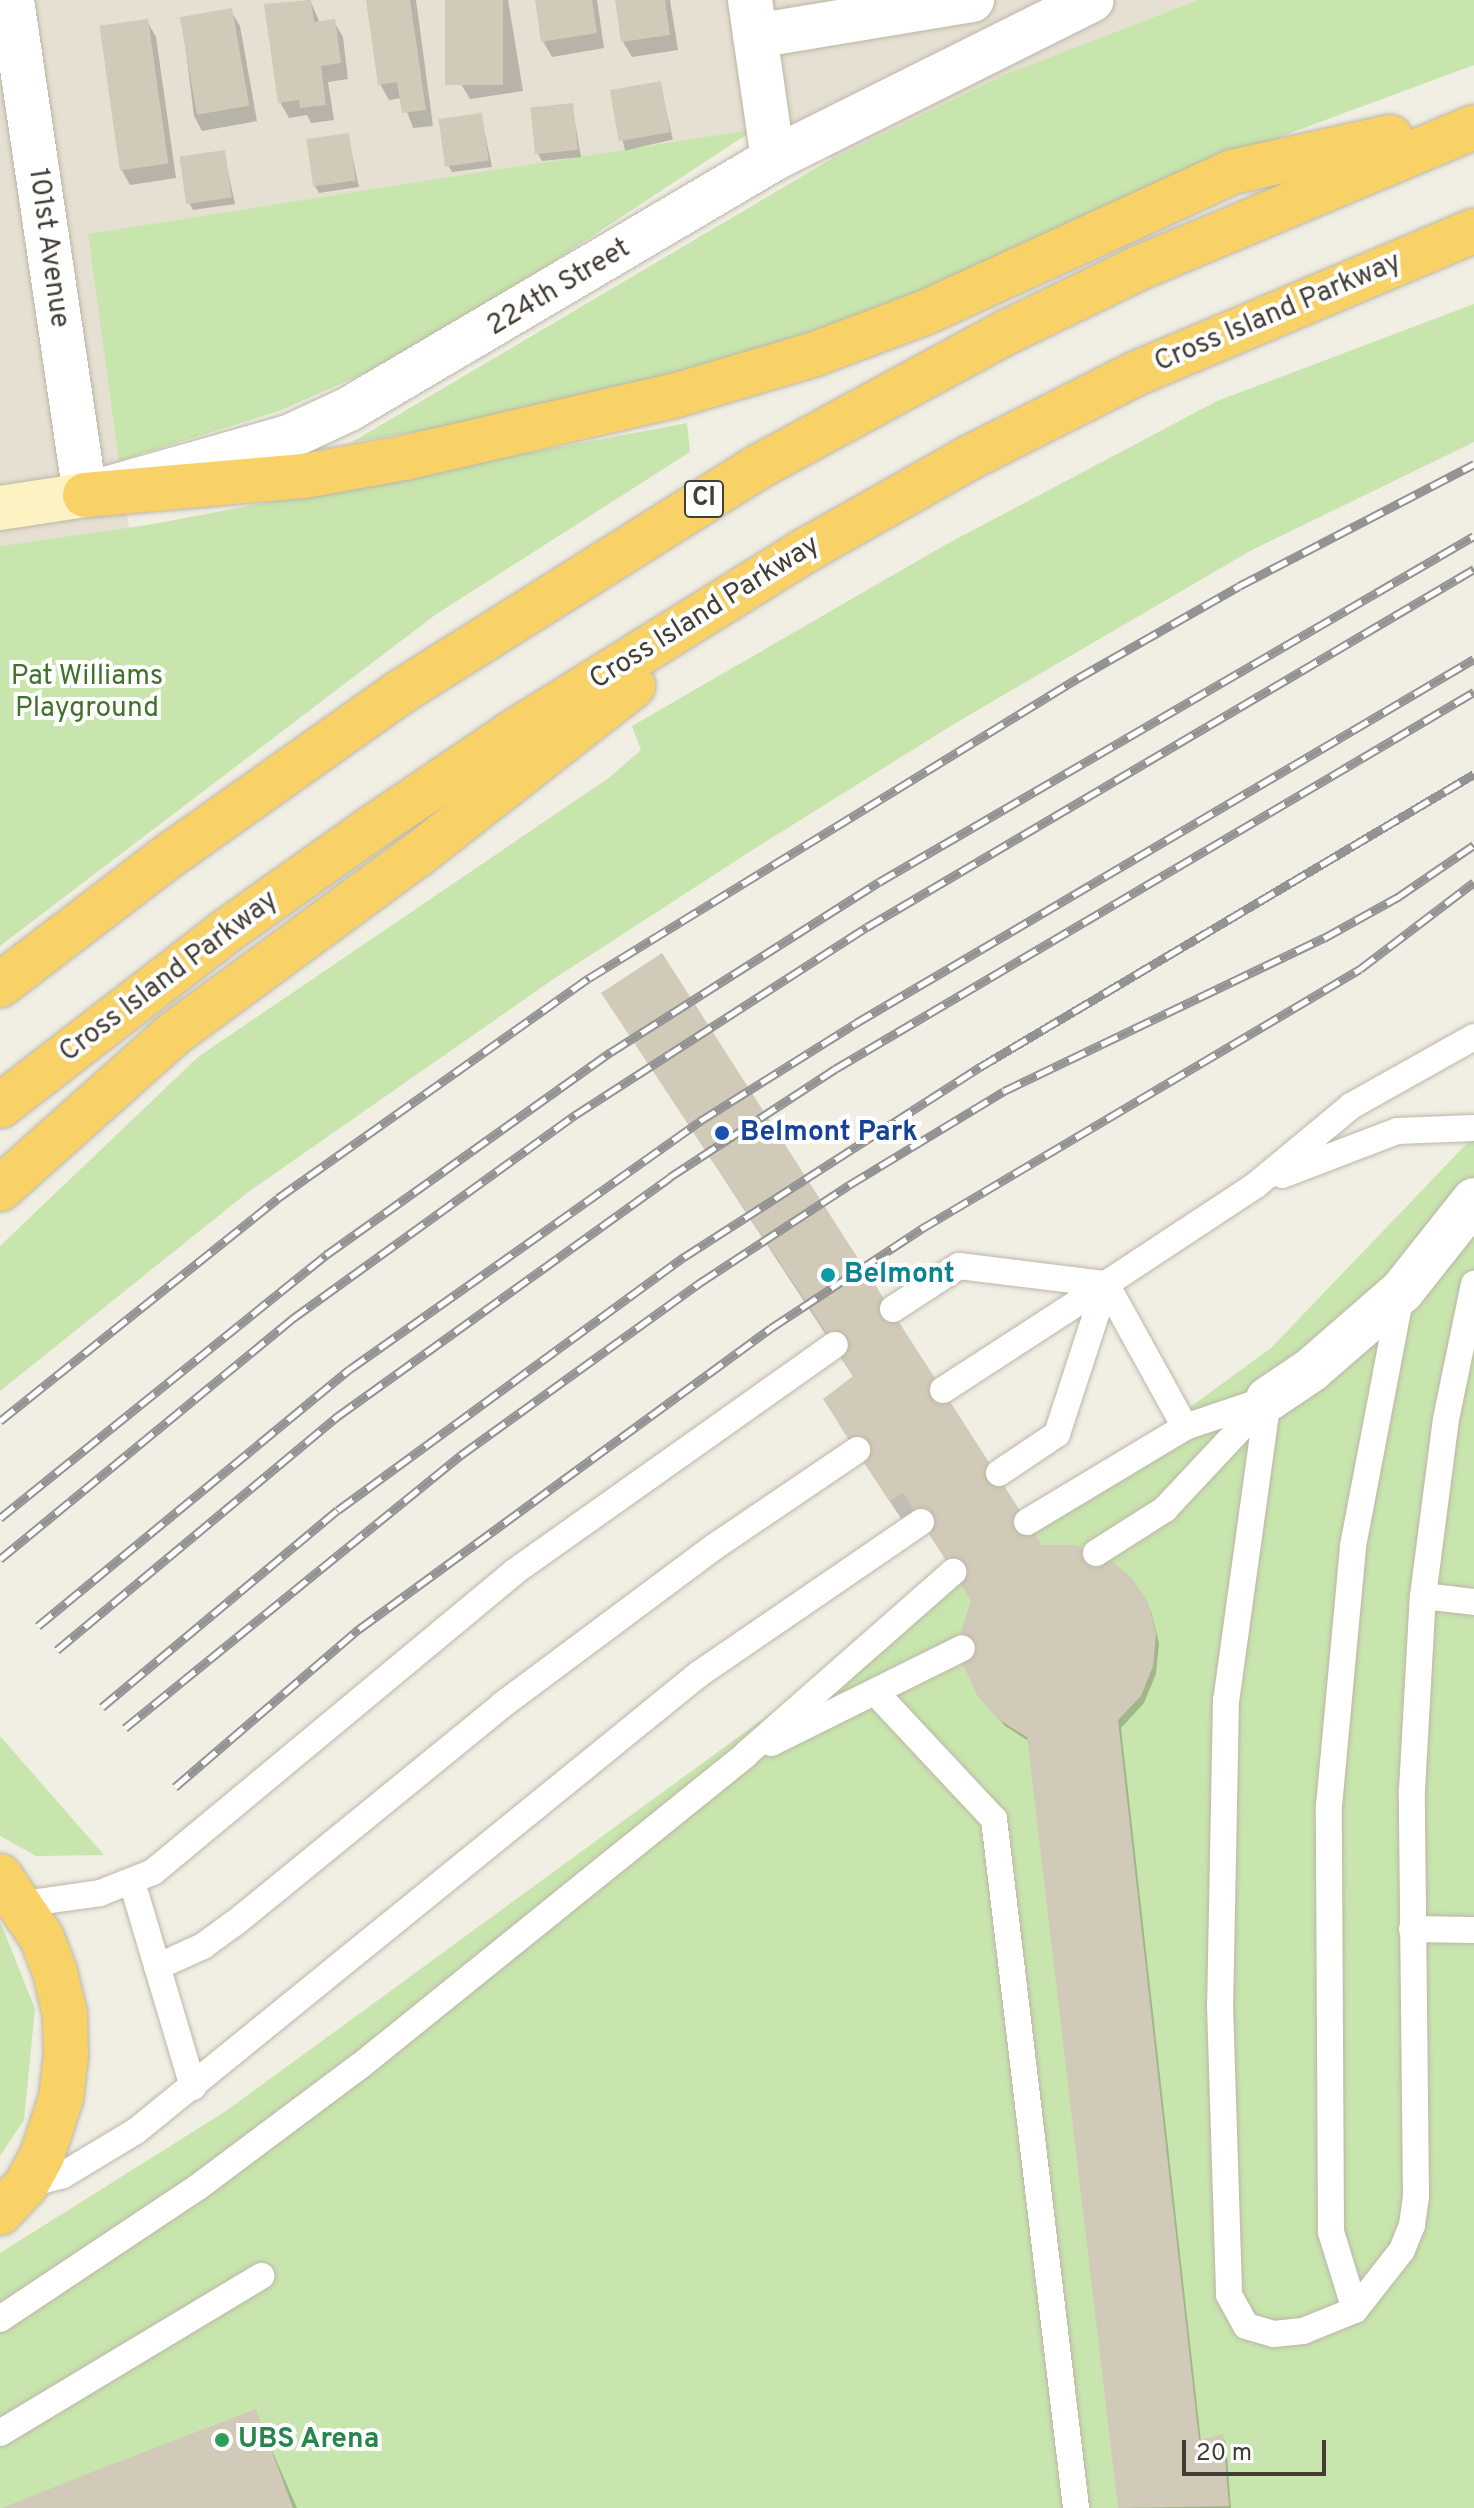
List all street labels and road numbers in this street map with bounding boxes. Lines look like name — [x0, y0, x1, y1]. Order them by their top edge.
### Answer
street label: 101st Avenue — [20, 165, 76, 331]
street label: 224th Street — [481, 232, 637, 344]
street label: Cross Island Parkway — [1150, 246, 1406, 380]
road number: CI — [682, 477, 726, 521]
street label: Cross Island Parkway — [584, 529, 826, 697]
street label: Cross Island Parkway — [53, 884, 285, 1070]

